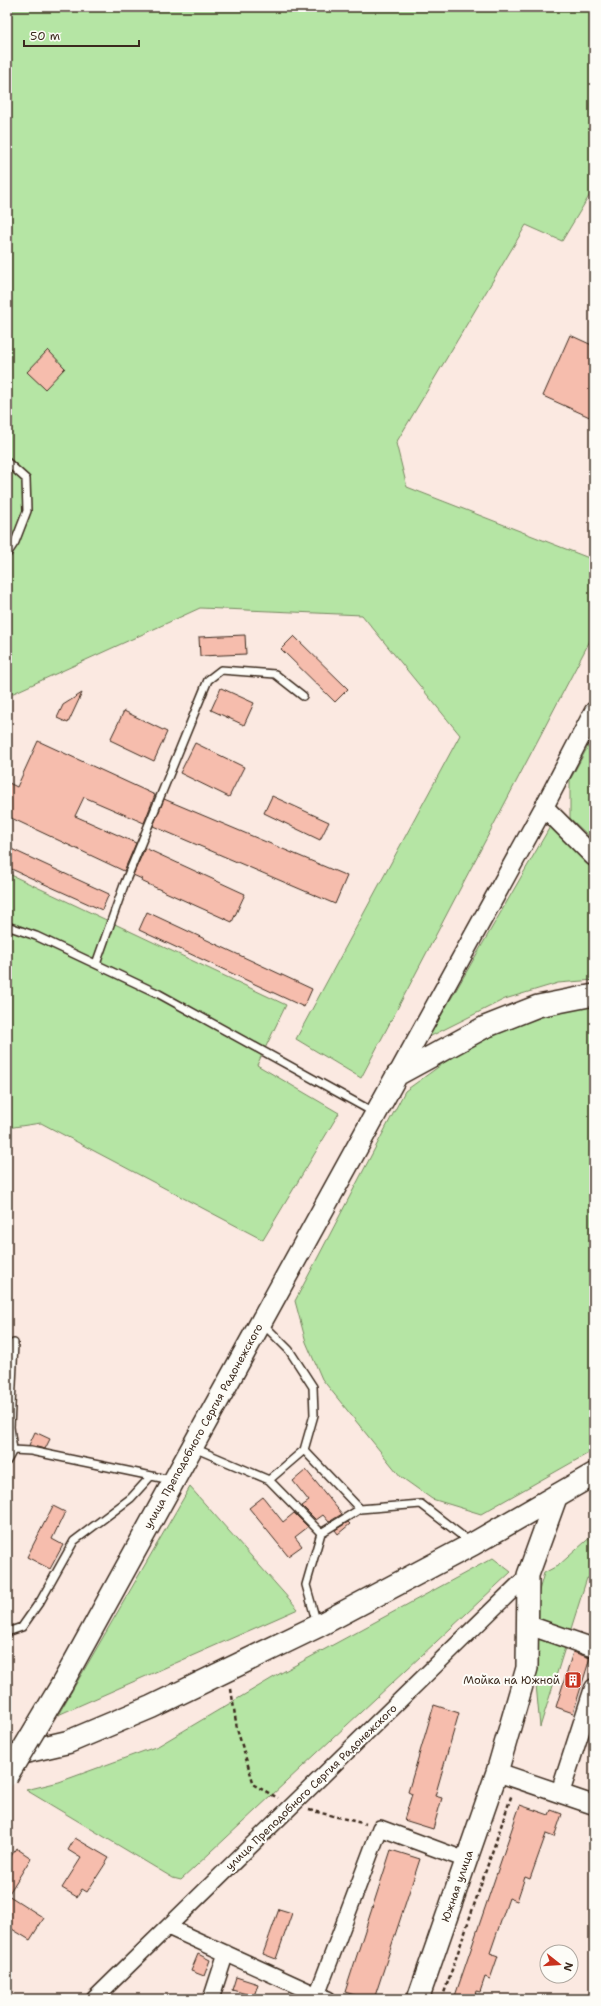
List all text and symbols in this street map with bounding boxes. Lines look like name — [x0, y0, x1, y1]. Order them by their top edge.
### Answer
scale bar — [24, 22, 139, 48]
text: 50 m — [30, 28, 60, 44]
street label: улица Преподобного Сергия Радонежского — [140, 1320, 267, 1532]
building icon: Мойка на Южной — [563, 1670, 583, 1690]
place label: Мойка на Южной — [463, 1673, 560, 1688]
street label: улица Преподобного Сергия Радонежского — [222, 1701, 401, 1874]
street label: Южная улица — [438, 1848, 477, 1924]
north arrow — [539, 1944, 579, 1984]
text: N — [560, 1960, 577, 1973]

